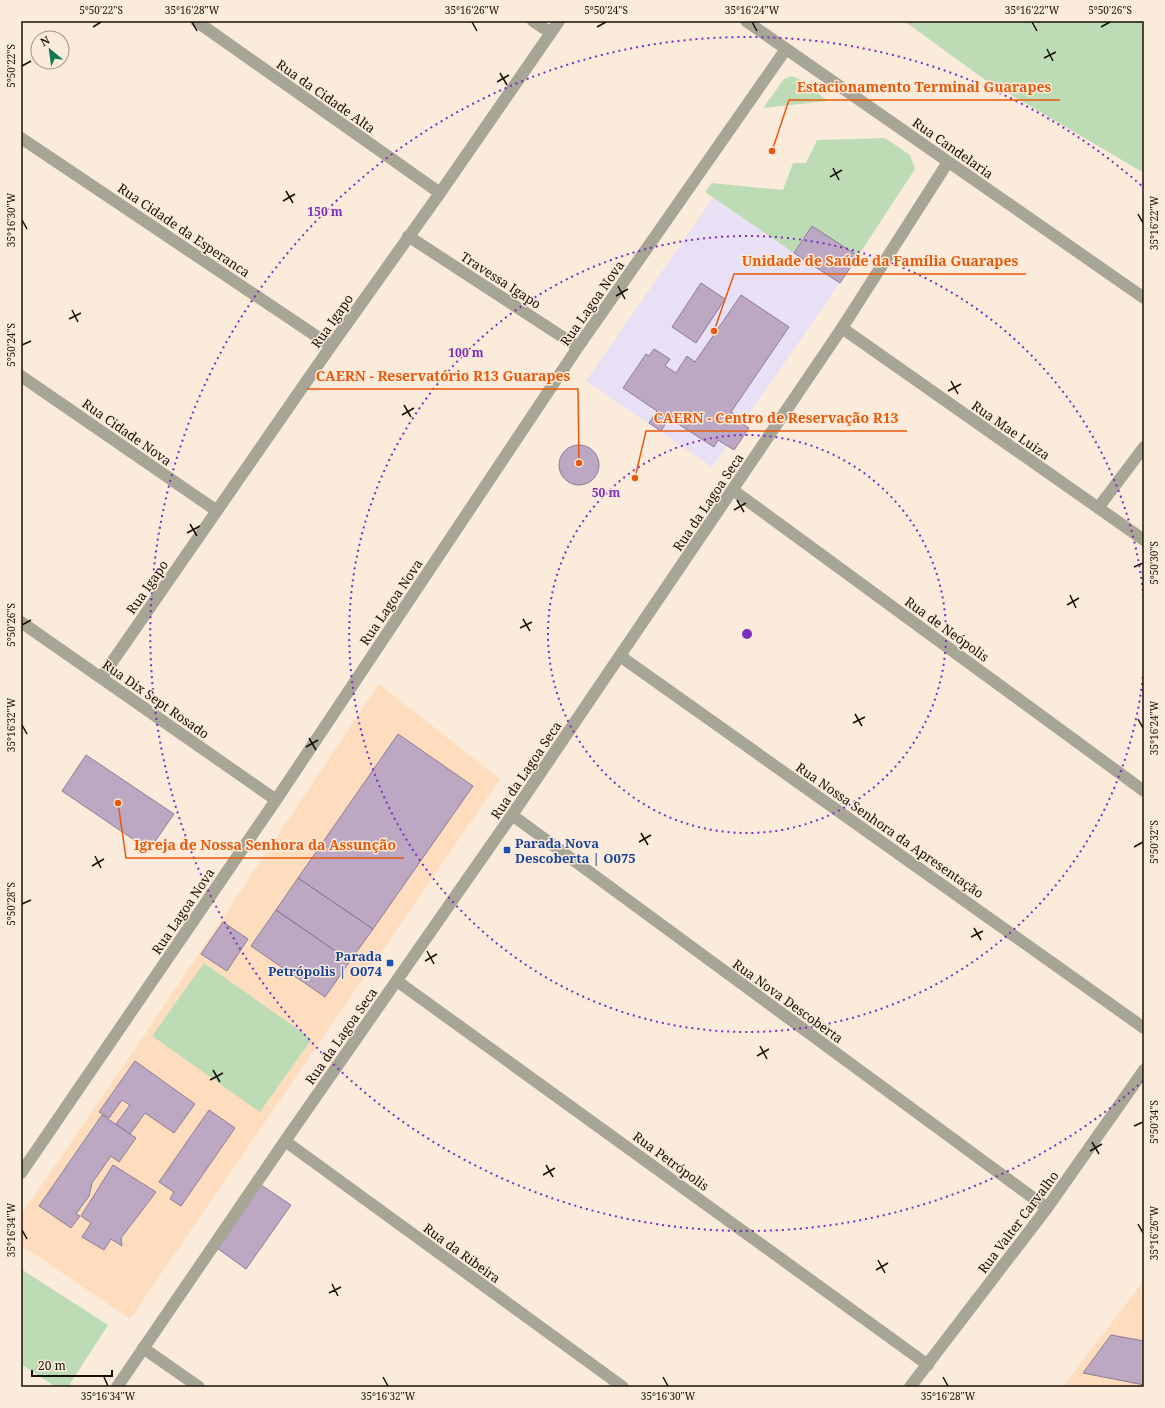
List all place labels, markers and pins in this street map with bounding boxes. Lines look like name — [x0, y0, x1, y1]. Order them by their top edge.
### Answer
callout: Estacionamento Terminal Guarapes — [789, 74, 1060, 100]
callout: Unidade de Saúde da Família Guarapes — [734, 248, 1026, 274]
callout: CAERN - Reservatório R13 Guarapes — [307, 363, 578, 389]
callout: CAERN - Centro de Reservação R13 — [646, 405, 907, 431]
centre of rings — [740, 627, 754, 641]
callout: Igreja de Nossa Senhora da Assunção — [126, 832, 404, 858]
place label: Parada Nova Descoberta | O075 — [515, 834, 636, 867]
marker: Parada Nova Descoberta | O075 — [502, 845, 512, 855]
place label: Parada Petrópolis | O074 — [268, 947, 383, 980]
marker: Parada Petrópolis | O074 — [385, 958, 395, 968]

